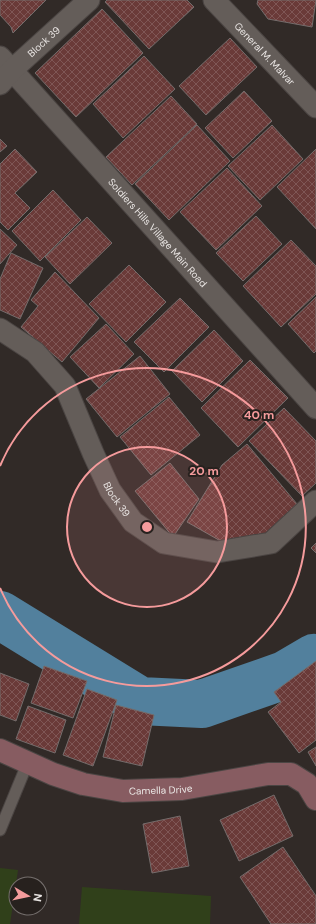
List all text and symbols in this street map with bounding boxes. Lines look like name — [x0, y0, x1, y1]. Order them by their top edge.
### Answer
street label: General M. Malvar — [232, 20, 298, 88]
street label: Block 39 — [25, 24, 63, 60]
street label: Soldiers Hills Village Main Road — [105, 176, 210, 290]
text: 40 m — [244, 407, 274, 423]
text: 20 m — [189, 463, 219, 479]
street label: Block 39 — [100, 480, 133, 519]
centre of rings — [140, 520, 154, 534]
street label: Camella Drive — [129, 781, 194, 798]
north arrow — [8, 876, 48, 916]
text: N — [30, 893, 45, 903]

